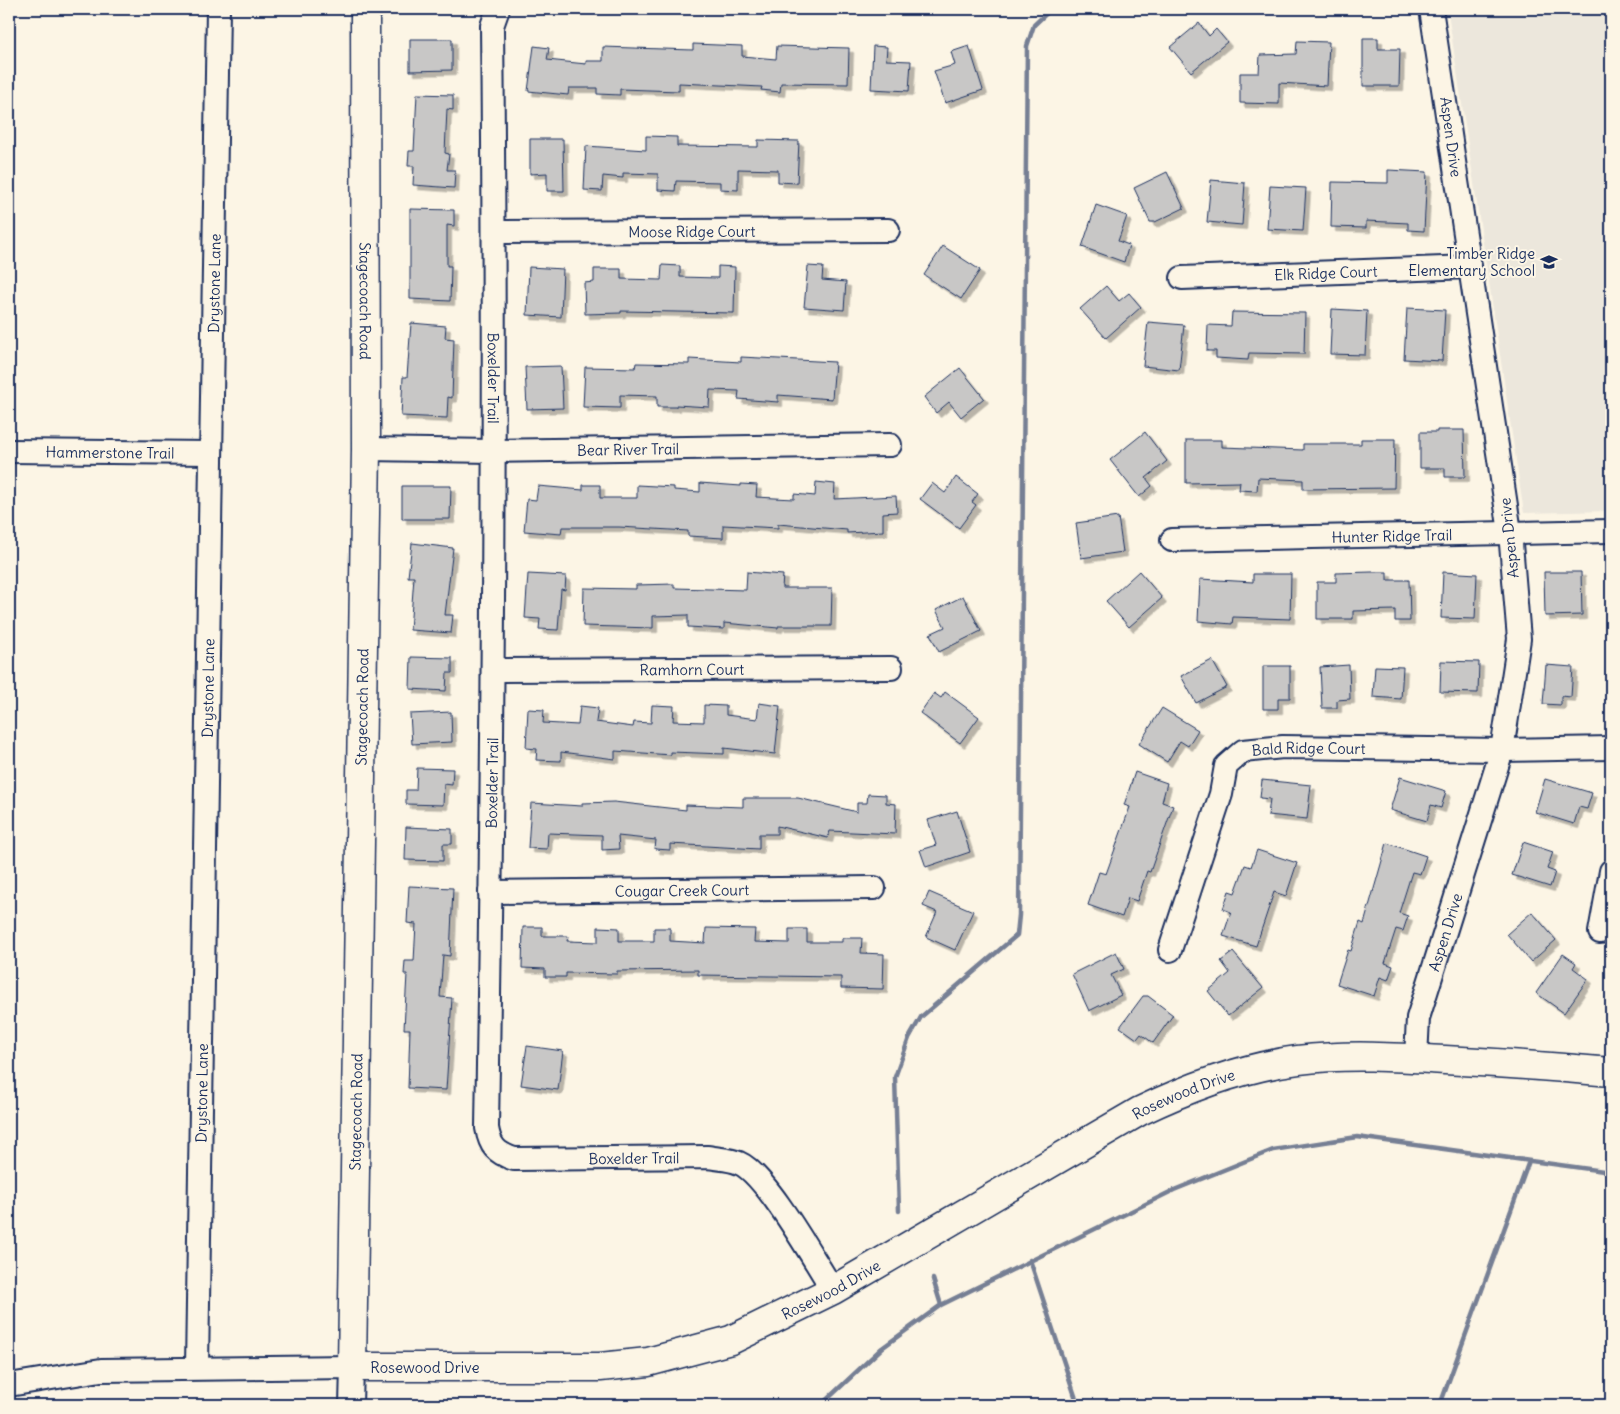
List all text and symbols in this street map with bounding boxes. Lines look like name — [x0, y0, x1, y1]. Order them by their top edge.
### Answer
street label: Aspen Drive — [1436, 96, 1466, 178]
street label: Moose Ridge Court — [628, 221, 756, 241]
street label: Drystone Lane — [203, 233, 224, 333]
street label: Stagecoach Road — [356, 242, 375, 360]
place label: Timber Ridge Elementary School — [1408, 244, 1535, 280]
school or university icon: Timber Ridge Elementary School — [1539, 252, 1559, 272]
street label: Elk Ridge Court — [1274, 261, 1378, 284]
street label: Boxelder Trail — [484, 332, 503, 424]
street label: Bear River Trail — [577, 439, 679, 459]
street label: Hammerstone Trail — [46, 442, 174, 462]
street label: Aspen Drive — [1495, 497, 1523, 579]
street label: Hunter Ridge Trail — [1331, 525, 1452, 546]
street label: Drystone Lane — [197, 638, 218, 738]
street label: Stagecoach Road — [351, 648, 373, 766]
street label: Ramhorn Court — [640, 659, 744, 679]
street label: Boxelder Trail — [482, 737, 502, 829]
street label: Bald Ridge Court — [1251, 737, 1366, 760]
street label: Cougar Creek Court — [615, 880, 749, 900]
street label: Aspen Drive — [1424, 891, 1466, 974]
street label: Drystone Lane — [191, 1043, 212, 1143]
street label: Stagecoach Road — [345, 1053, 367, 1171]
street label: Rosewood Drive — [1128, 1064, 1237, 1123]
street label: Boxelder Trail — [588, 1148, 680, 1168]
street label: Rosewood Drive — [778, 1255, 883, 1323]
street label: Rosewood Drive — [370, 1358, 480, 1377]

